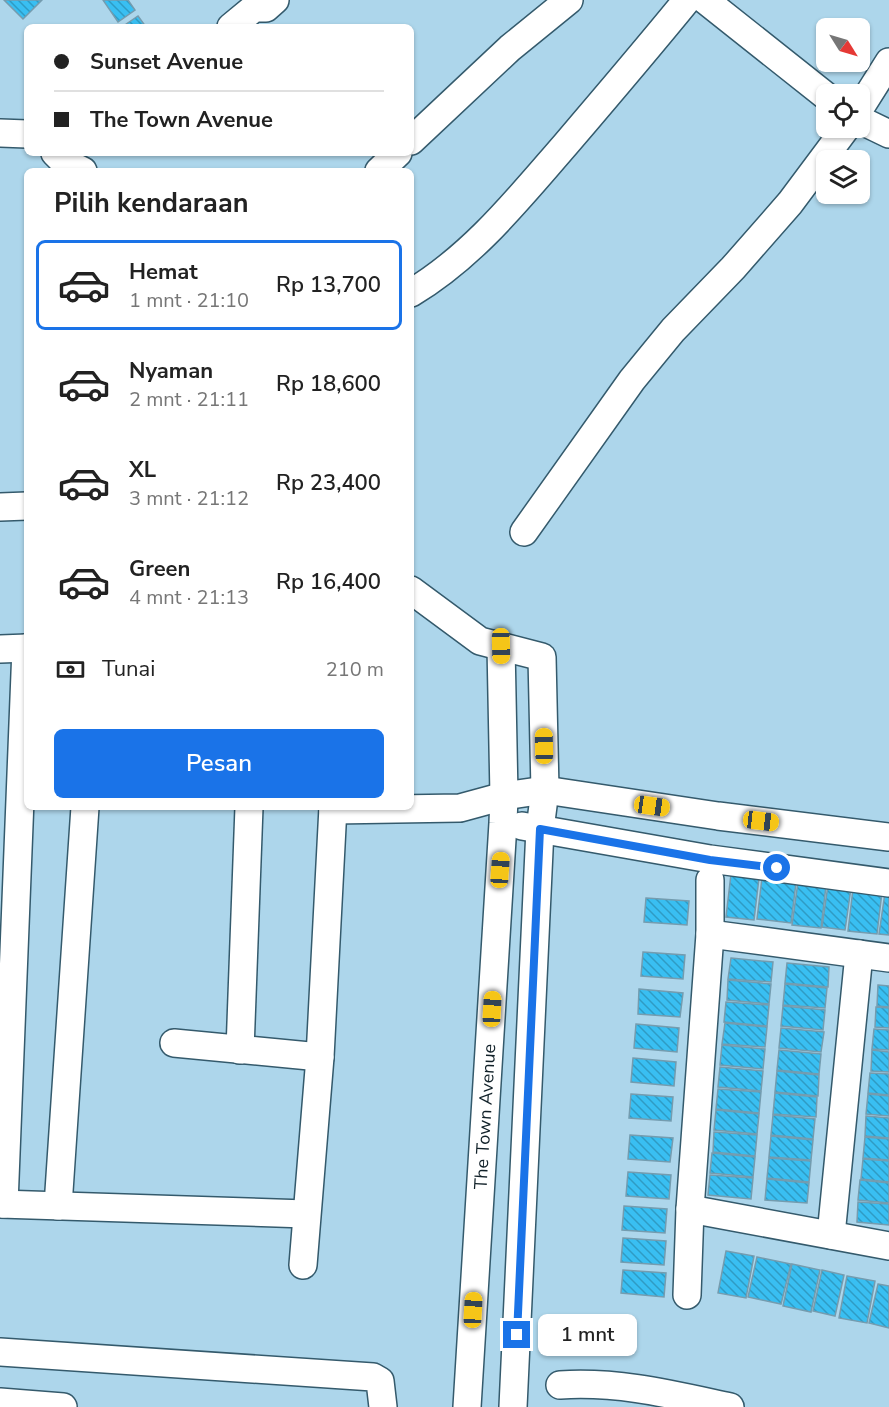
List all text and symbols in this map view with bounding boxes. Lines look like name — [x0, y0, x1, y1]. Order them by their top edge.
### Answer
north arrow — [816, 18, 870, 72]
map controls — [816, 18, 870, 204]
text: Sunset Avenue — [90, 47, 243, 77]
button: locate — [816, 84, 870, 138]
text: The Town Avenue — [90, 105, 273, 135]
button: layers — [816, 150, 870, 204]
text: Pilih kendaraan — [54, 185, 248, 222]
text: Hemat — [129, 257, 198, 287]
icon: car — [57, 258, 111, 312]
text: Rp 13,700 — [276, 270, 381, 300]
text: 1 mnt · 21:10 — [129, 287, 249, 314]
text: Nyaman — [129, 356, 213, 386]
icon: car — [57, 357, 111, 411]
text: Rp 18,600 — [276, 369, 381, 399]
text: 2 mnt · 21:11 — [129, 386, 249, 413]
text: XL — [129, 455, 156, 485]
icon: car — [57, 456, 111, 510]
text: Rp 23,400 — [276, 468, 381, 498]
text: 3 mnt · 21:12 — [129, 485, 249, 512]
text: Green — [129, 554, 190, 584]
icon: car — [57, 555, 111, 609]
text: Rp 16,400 — [276, 567, 381, 597]
text: 4 mnt · 21:13 — [129, 584, 249, 611]
car — [492, 628, 510, 664]
icon: cash — [54, 653, 87, 686]
text: Tunai — [102, 654, 155, 684]
text: 210 m — [326, 656, 384, 683]
car — [535, 728, 553, 764]
button: Pesan — [54, 729, 384, 798]
car — [633, 795, 671, 817]
car — [742, 810, 780, 832]
car — [490, 851, 510, 889]
route start — [763, 854, 790, 881]
car — [482, 991, 502, 1027]
street label: The Town Avenue — [468, 1043, 501, 1190]
car — [463, 1292, 483, 1328]
callout: 1 mnt — [538, 1314, 637, 1356]
route end — [503, 1321, 530, 1348]
text: 1 mnt — [561, 1321, 614, 1348]

